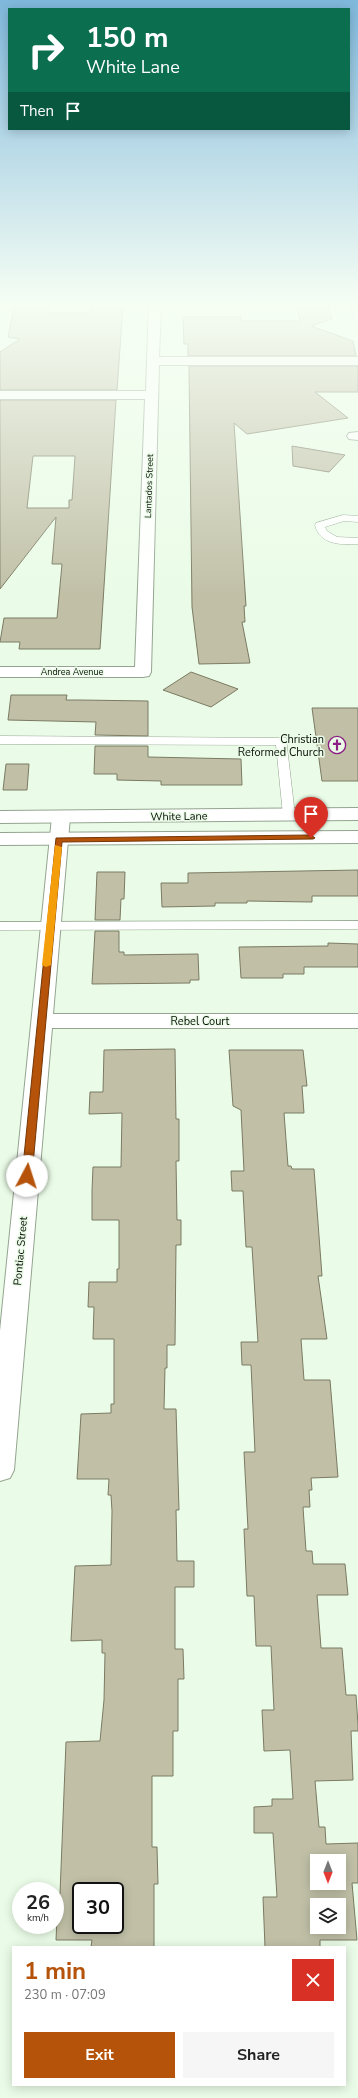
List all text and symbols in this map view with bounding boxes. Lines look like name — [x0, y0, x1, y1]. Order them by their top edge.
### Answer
text: 150 m — [86, 19, 169, 57]
icon: right — [20, 24, 72, 76]
text: White Lane — [86, 55, 180, 79]
icon: arrive — [62, 100, 84, 122]
text: Then — [20, 101, 54, 121]
street label: Lantados Street — [142, 453, 156, 518]
street label: Andrea Avenue — [41, 666, 104, 678]
place label: Christian Reformed Church — [238, 732, 324, 760]
church icon: Christian Reformed Church — [327, 735, 347, 755]
pin — [294, 797, 328, 838]
icon: arrive — [300, 803, 322, 825]
street label: White Lane — [150, 808, 208, 824]
street label: Rebel Court — [171, 1014, 230, 1029]
position arrow — [6, 1155, 48, 1197]
street label: Pontiac Street — [10, 1216, 31, 1286]
north arrow — [310, 1854, 346, 1890]
map controls — [310, 1854, 346, 1934]
speed limit sign: 30 — [72, 1882, 124, 1934]
text: 26 — [26, 1889, 50, 1916]
button: layers — [310, 1898, 346, 1934]
text: km/h — [27, 1911, 49, 1925]
text: 1 min — [24, 1955, 86, 1987]
button: close — [292, 1959, 334, 2001]
text: 230 m · 07:09 — [24, 1986, 106, 2004]
button: Exit — [24, 2032, 175, 2078]
button: Share — [183, 2032, 334, 2078]

